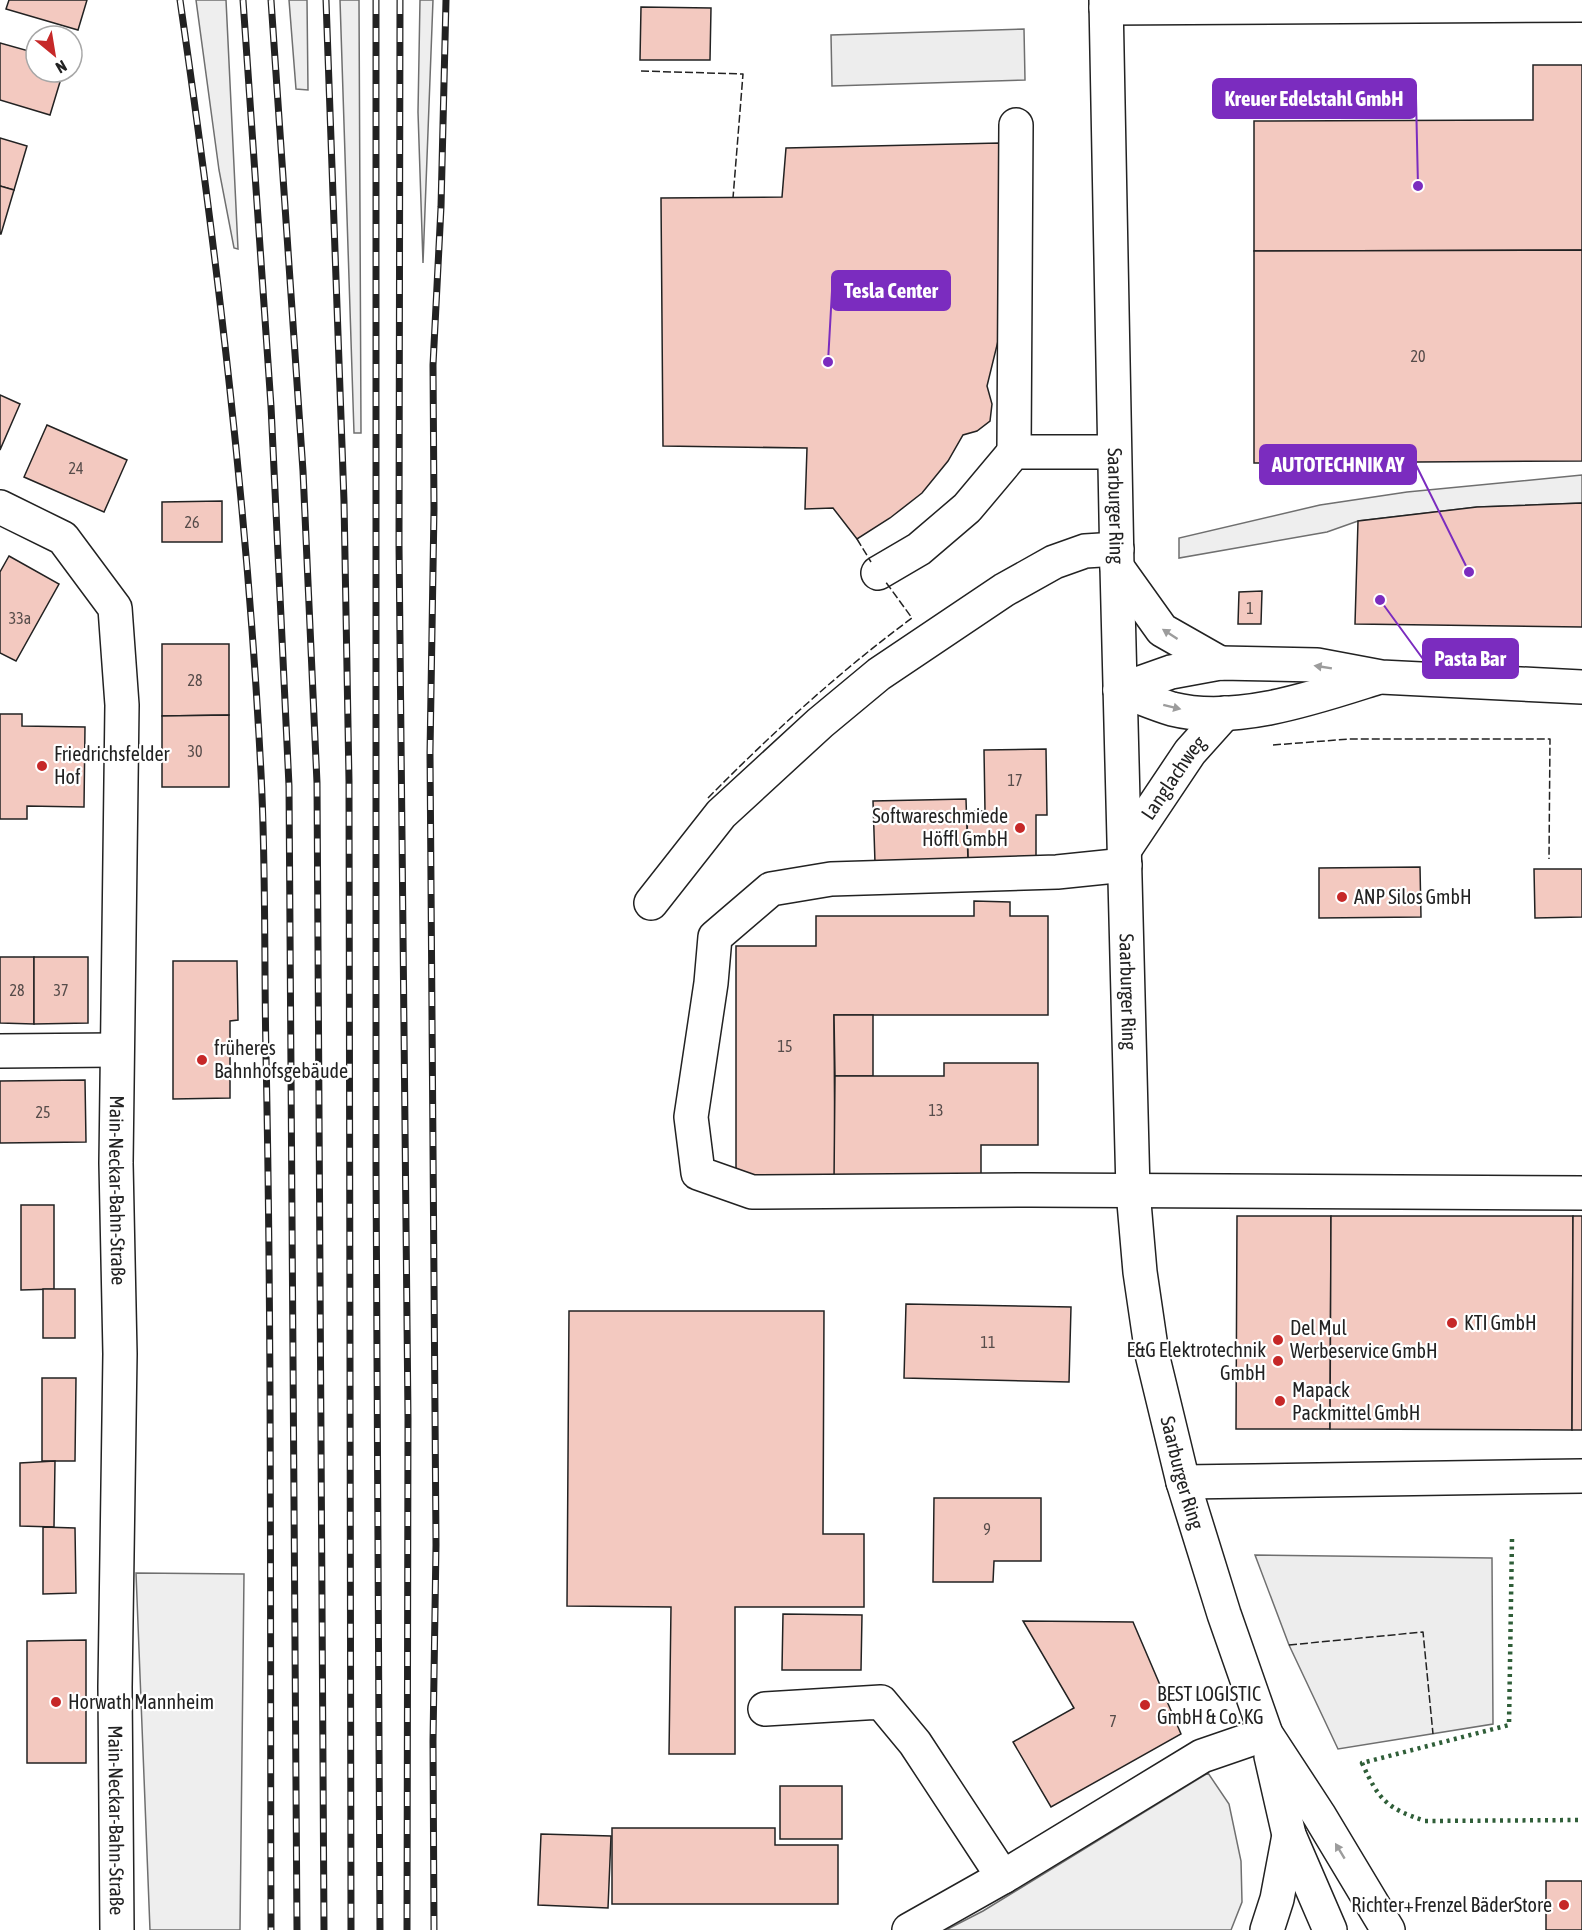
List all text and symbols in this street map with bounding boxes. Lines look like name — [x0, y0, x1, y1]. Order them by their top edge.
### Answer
north arrow — [24, 24, 84, 84]
text: N — [53, 57, 70, 77]
callout: Kreuer Edelstahl GmbH — [1213, 79, 1416, 118]
text: Kreuer Edelstahl GmbH — [1224, 86, 1404, 110]
callout: Tesla Center — [832, 271, 950, 310]
text: Tesla Center — [844, 278, 939, 302]
house number: 20 — [1410, 347, 1426, 365]
callout: AUTOTECHNIK AY — [1260, 445, 1416, 484]
street label: Saarburger Ring — [1104, 448, 1129, 565]
text: AUTOTECHNIK AY — [1271, 452, 1405, 476]
house number: 24 — [68, 459, 84, 477]
house number: 26 — [184, 513, 200, 531]
house number: 1 — [1246, 599, 1254, 617]
house number: 33a — [9, 609, 31, 627]
one-way arrow — [1162, 628, 1178, 639]
callout: Pasta Bar — [1423, 639, 1518, 678]
text: Pasta Bar — [1434, 646, 1507, 670]
one-way arrow — [1314, 662, 1333, 671]
house number: 28 — [187, 671, 203, 689]
one-way arrow — [1162, 703, 1181, 713]
street label: Langlachweg — [1136, 731, 1210, 824]
place label: Friedrichsfelder Hof — [54, 742, 171, 788]
house number: 30 — [187, 742, 203, 760]
marker: Friedrichsfelder Hof — [35, 759, 49, 773]
house number: 17 — [1007, 771, 1023, 789]
place label: Softwareschmiede Höffl GmbH — [872, 804, 1008, 850]
marker: Softwareschmiede Höffl GmbH — [1013, 821, 1027, 835]
place label: ANP Silos GmbH — [1354, 885, 1472, 908]
marker: ANP Silos GmbH — [1335, 890, 1349, 904]
street label: Saarburger Ring — [1115, 933, 1141, 1051]
house number: 28 — [9, 981, 25, 999]
house number: 37 — [53, 981, 69, 999]
place label: früheres Bahnhofsgebäude — [214, 1036, 348, 1082]
house number: 15 — [777, 1037, 793, 1055]
marker: früheres Bahnhofsgebäude — [195, 1053, 209, 1067]
street label: Main-Neckar-Bahn-Straße — [105, 1095, 131, 1285]
house number: 13 — [928, 1101, 944, 1119]
house number: 25 — [35, 1103, 51, 1121]
place label: KTI GmbH — [1464, 1311, 1537, 1334]
place label: Del Mul Werbeservice GmbH — [1290, 1316, 1438, 1362]
marker: KTI GmbH — [1445, 1316, 1459, 1330]
house number: 11 — [980, 1333, 996, 1351]
marker: Del Mul Werbeservice GmbH — [1271, 1333, 1285, 1347]
place label: E&G Elektrotechnik GmbH — [1126, 1338, 1266, 1384]
marker: E&G Elektrotechnik GmbH — [1271, 1354, 1285, 1368]
place label: Mapack Packmittel GmbH — [1292, 1378, 1420, 1424]
marker: Mapack Packmittel GmbH — [1273, 1394, 1287, 1408]
street label: Saarburger Ring — [1156, 1414, 1209, 1532]
house number: 9 — [983, 1520, 991, 1538]
place label: BEST LOGISTIC GmbH & Co. KG — [1157, 1682, 1263, 1728]
place label: Horwath Mannheim — [68, 1690, 214, 1713]
marker: Horwath Mannheim — [49, 1695, 63, 1709]
marker: BEST LOGISTIC GmbH & Co. KG — [1138, 1698, 1152, 1712]
house number: 7 — [1109, 1712, 1117, 1730]
street label: Main-Neckar-Bahn-Straße — [104, 1725, 129, 1915]
one-way arrow — [1335, 1843, 1346, 1859]
place label: Richter+Frenzel BäderStore — [1351, 1893, 1552, 1916]
marker: Richter+Frenzel BäderStore — [1557, 1898, 1571, 1912]

